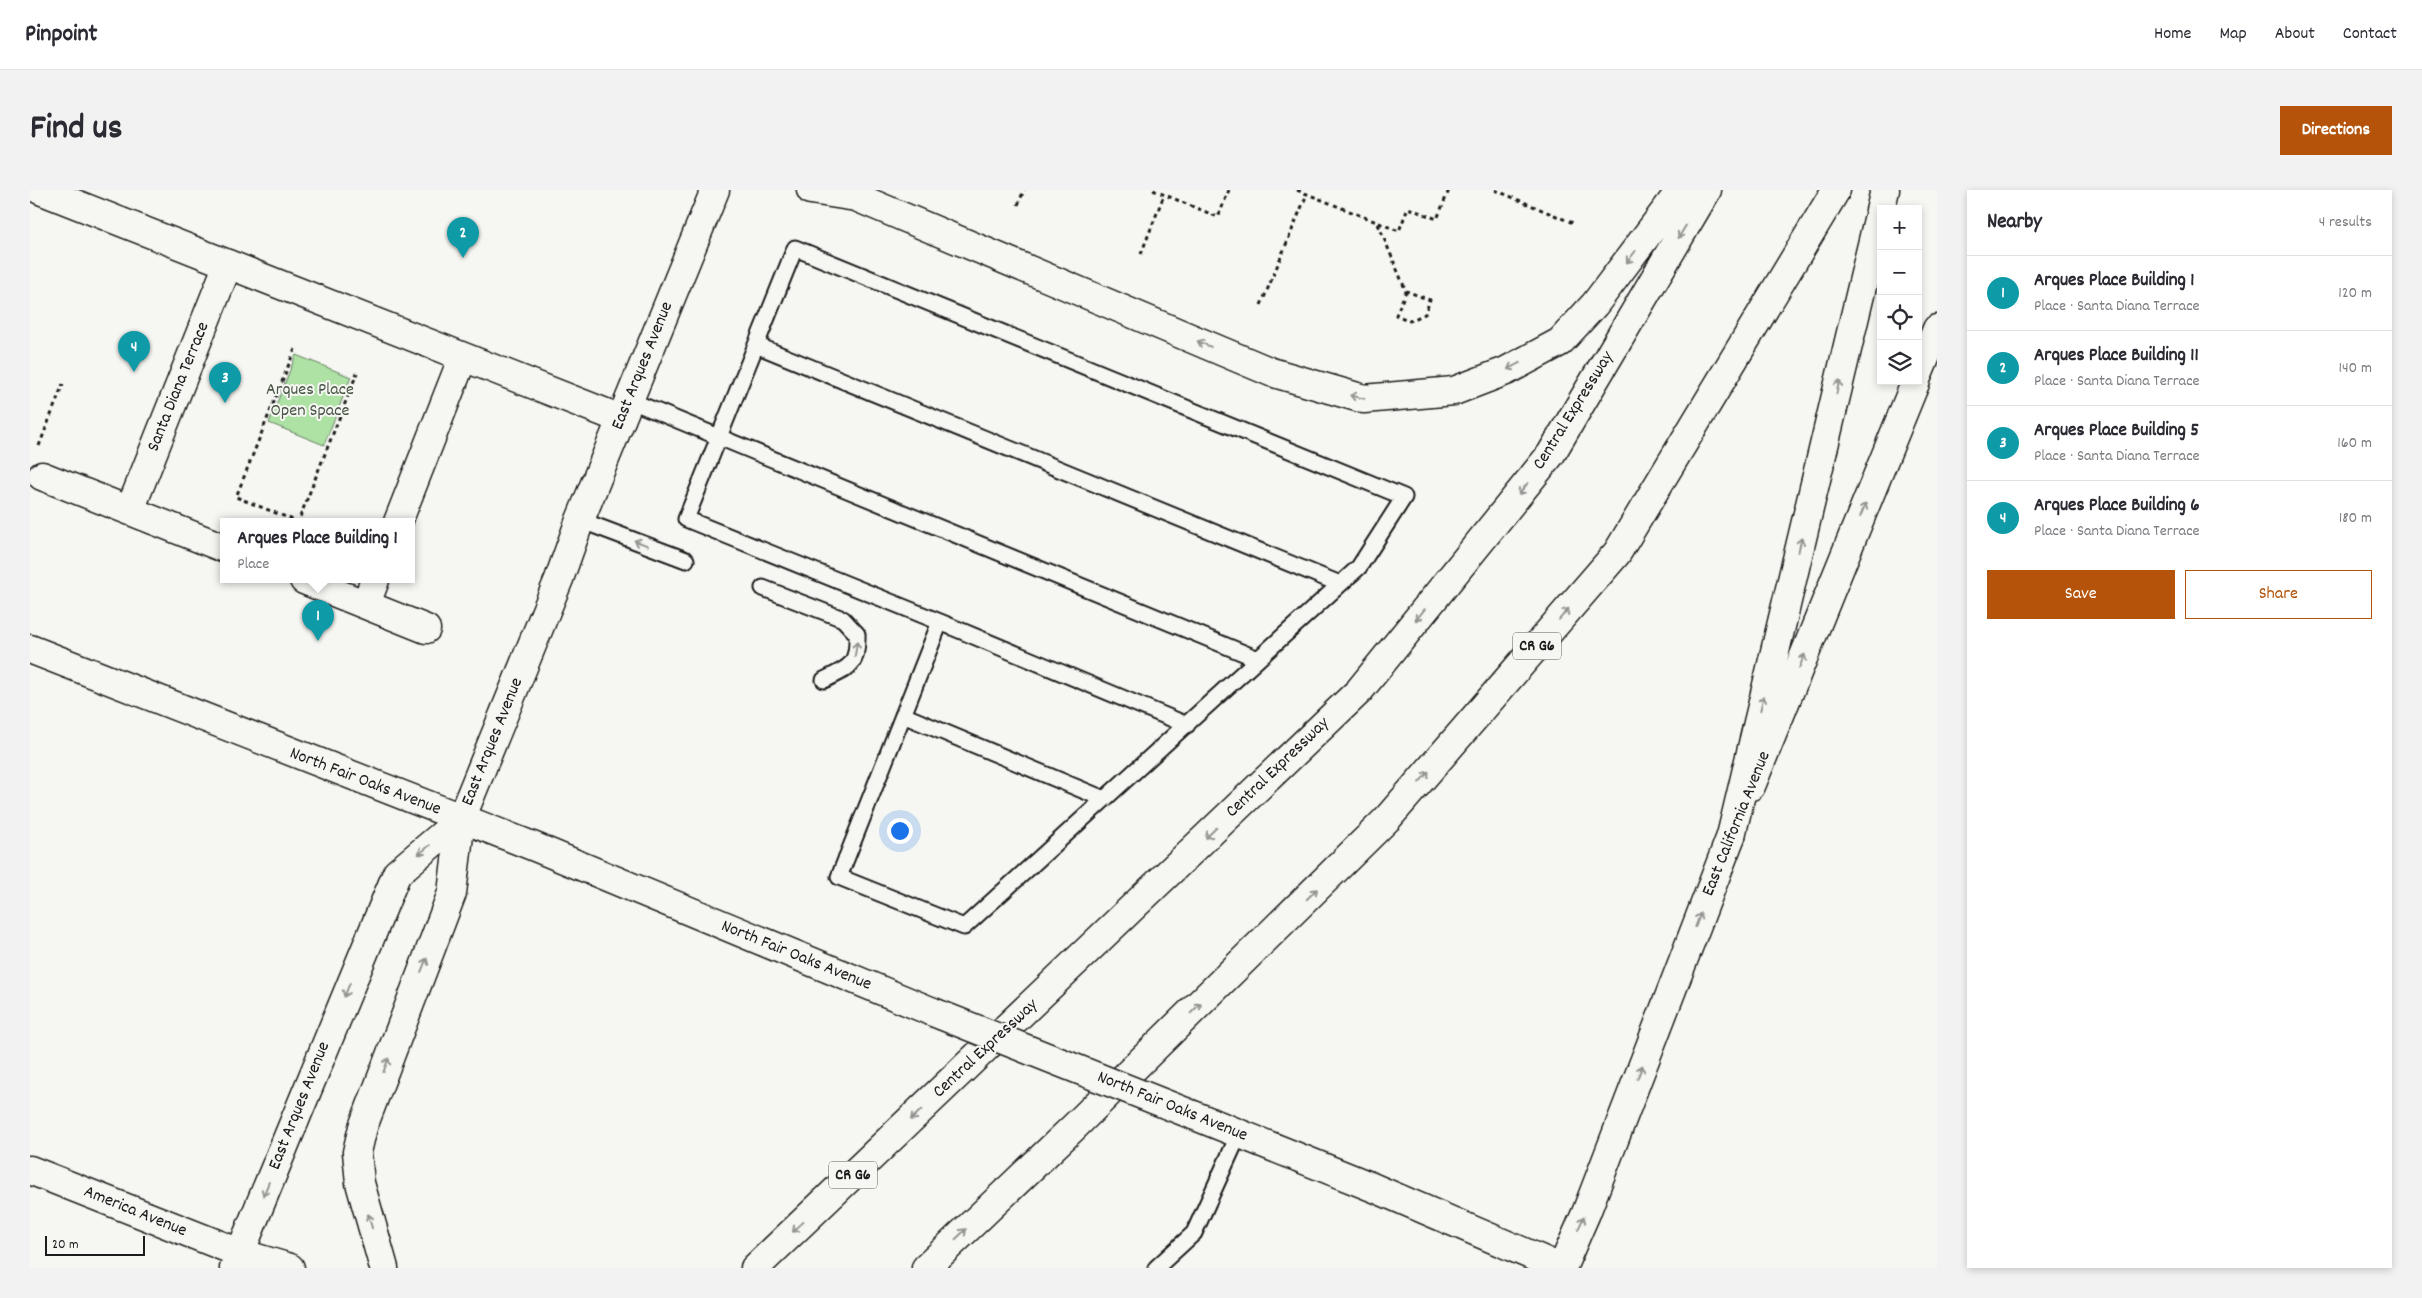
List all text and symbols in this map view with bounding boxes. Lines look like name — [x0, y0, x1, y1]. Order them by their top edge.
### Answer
text: Pinpoint — [25, 18, 97, 52]
text: Home — [2154, 22, 2191, 47]
text: Map — [2219, 22, 2247, 47]
text: About — [2275, 22, 2315, 47]
text: Contact — [2343, 22, 2397, 47]
text: Find us — [30, 105, 122, 155]
button: Directions — [2280, 106, 2392, 155]
map controls — [1877, 205, 1922, 385]
button: + — [1877, 205, 1922, 250]
text: Nearby — [1987, 208, 2042, 238]
text: 4 results — [2319, 211, 2372, 234]
pin: 2 — [447, 217, 479, 258]
one-way arrow — [1677, 224, 1687, 238]
one-way arrow — [1625, 250, 1636, 263]
button: − — [1877, 250, 1922, 295]
text: Arques Place Building 1 — [2034, 268, 2194, 295]
text: 1 — [2001, 282, 2005, 305]
text: 120 m — [2338, 282, 2372, 305]
button: locate — [1877, 295, 1922, 340]
text: Place · Santa Diana Terrace — [2034, 295, 2200, 318]
street label: East Arques Avenue — [606, 298, 680, 434]
street label: Santa Diana Terrace — [142, 318, 216, 456]
pin: 4 — [118, 331, 150, 372]
one-way arrow — [1197, 338, 1212, 348]
button: layers — [1877, 340, 1922, 385]
text: Arques Place Building 11 — [2034, 343, 2199, 370]
street label: Central Expressway — [1527, 346, 1621, 475]
text: 2 — [2000, 357, 2007, 380]
text: 140 m — [2338, 357, 2372, 380]
one-way arrow — [1507, 361, 1522, 371]
pin: 3 — [209, 362, 241, 403]
text: Place · Santa Diana Terrace — [2034, 370, 2200, 393]
park label: Arques Place Open Space — [266, 378, 354, 424]
one-way arrow — [1834, 379, 1843, 395]
one-way arrow — [1350, 391, 1366, 401]
text: Arques Place Building 5 — [2034, 418, 2199, 445]
text: 3 — [1999, 432, 2007, 455]
text: 160 m — [2337, 432, 2372, 455]
text: Place · Santa Diana Terrace — [2034, 445, 2200, 468]
one-way arrow — [1517, 482, 1528, 495]
text: Arques Place Building 6 — [2034, 493, 2200, 520]
one-way arrow — [1859, 503, 1869, 518]
text: 4 — [2000, 507, 2006, 530]
text: 180 m — [2339, 507, 2372, 530]
popup — [220, 518, 415, 583]
text: Place · Santa Diana Terrace — [2034, 520, 2200, 543]
text: Arques Place Building 1 — [237, 526, 398, 553]
one-way arrow — [634, 538, 649, 547]
one-way arrow — [1796, 538, 1805, 554]
text: Place — [237, 553, 269, 576]
button: Save — [1987, 570, 2175, 619]
button: Share — [2185, 570, 2372, 619]
pin: 1 — [302, 600, 334, 641]
one-way arrow — [1415, 608, 1426, 621]
one-way arrow — [1559, 608, 1570, 621]
road number: CR G6 — [1513, 632, 1561, 660]
one-way arrow — [851, 642, 861, 658]
one-way arrow — [1798, 654, 1807, 669]
street label: East Arques Avenue — [456, 674, 530, 810]
one-way arrow — [1758, 696, 1768, 712]
street label: Central Expressway — [1221, 711, 1336, 824]
street label: North Fair Oaks Avenue — [286, 742, 444, 822]
street label: East California Avenue — [1697, 748, 1778, 900]
one-way arrow — [1418, 770, 1430, 783]
your location — [887, 818, 913, 844]
one-way arrow — [1206, 826, 1218, 838]
one-way arrow — [417, 845, 430, 856]
one-way arrow — [1305, 888, 1318, 900]
one-way arrow — [1694, 913, 1704, 928]
street label: North Fair Oaks Avenue — [717, 914, 875, 998]
one-way arrow — [420, 958, 429, 973]
one-way arrow — [342, 982, 351, 997]
street label: Central Expressway — [928, 993, 1045, 1104]
one-way arrow — [1190, 1002, 1202, 1014]
street label: East Arques Avenue — [263, 1038, 337, 1174]
one-way arrow — [382, 1058, 391, 1073]
street label: North Fair Oaks Avenue — [1093, 1065, 1251, 1149]
one-way arrow — [1636, 1065, 1645, 1080]
one-way arrow — [910, 1109, 922, 1121]
road number: CR G6 — [829, 1162, 877, 1188]
street label: America Avenue — [80, 1180, 190, 1244]
one-way arrow — [261, 1181, 270, 1196]
one-way arrow — [365, 1214, 375, 1230]
one-way arrow — [1577, 1216, 1587, 1231]
one-way arrow — [792, 1221, 805, 1233]
one-way arrow — [955, 1228, 968, 1240]
scale bar — [45, 1233, 145, 1256]
text: 20 m — [52, 1235, 79, 1255]

